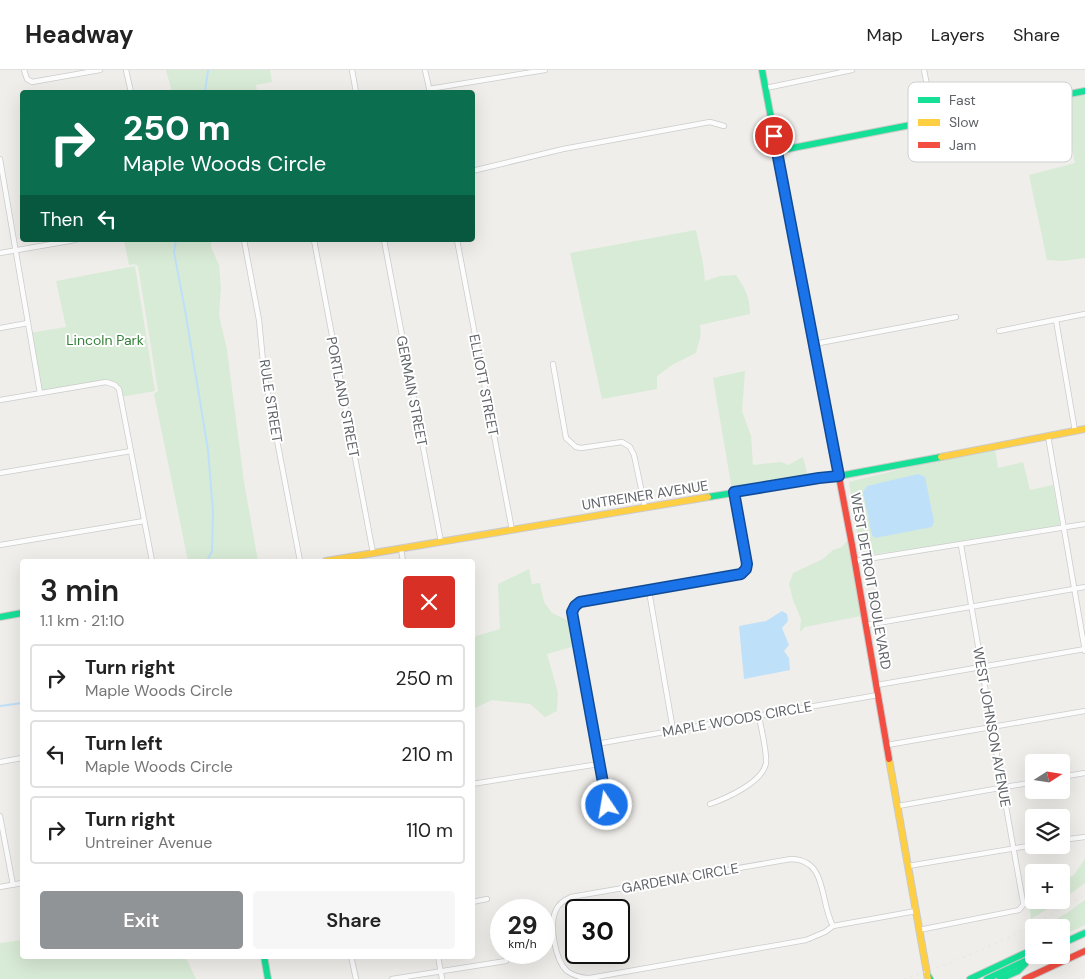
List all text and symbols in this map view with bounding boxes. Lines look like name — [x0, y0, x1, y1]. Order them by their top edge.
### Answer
text: Headway — [25, 19, 134, 50]
text: Map — [867, 23, 903, 47]
text: Layers — [931, 23, 985, 47]
text: Share — [1013, 23, 1060, 47]
legend — [908, 82, 1072, 162]
text: Fast — [949, 91, 976, 109]
text: 250 m — [123, 105, 231, 151]
icon: right — [40, 110, 105, 175]
text: Slow — [949, 113, 979, 131]
pin — [753, 115, 795, 157]
icon: arrive — [760, 122, 788, 150]
text: Jam — [949, 136, 976, 154]
text: Maple Woods Circle — [123, 149, 326, 178]
icon: left — [93, 205, 121, 233]
text: Then — [40, 207, 83, 232]
park label: Lincoln Park — [66, 331, 144, 349]
street label: ELLIOTT STREET — [465, 333, 503, 438]
street label: GERMAIN STREET — [392, 334, 432, 448]
street label: PORTLAND STREET — [322, 335, 364, 459]
street label: RULE STREET — [256, 358, 286, 444]
street label: UNTREINER AVENUE — [580, 476, 710, 514]
street label: WEST DETROIT BOULEVARD — [847, 491, 895, 671]
text: 3 min — [40, 571, 119, 610]
button: close — [403, 576, 455, 628]
text: 1.1 km · 21:10 — [40, 610, 124, 631]
street label: WEST JOHNSON AVENUE — [969, 646, 1015, 809]
text: Turn right — [85, 655, 175, 680]
icon: right — [42, 664, 70, 692]
text: 250 m — [395, 666, 453, 691]
text: Maple Woods Circle — [85, 680, 233, 701]
street label: MAPLE WOODS CIRCLE — [661, 697, 813, 741]
text: Turn left — [85, 731, 163, 756]
icon: left — [42, 740, 70, 768]
text: 210 m — [401, 742, 453, 767]
north arrow — [1025, 754, 1070, 799]
map controls — [1025, 754, 1070, 964]
text: Maple Woods Circle — [85, 756, 233, 777]
position arrow — [580, 778, 632, 830]
text: Turn right — [85, 807, 175, 832]
button: layers — [1025, 809, 1070, 854]
icon: right — [42, 816, 70, 844]
text: 110 m — [406, 818, 453, 843]
text: Untreiner Avenue — [85, 832, 212, 853]
street label: GARDENIA CIRCLE — [620, 859, 740, 897]
button: + — [1025, 864, 1070, 909]
button: Exit — [40, 891, 243, 949]
button: Share — [253, 891, 455, 949]
speed limit sign: 30 — [565, 899, 630, 964]
text: 29 — [507, 909, 538, 942]
button: − — [1025, 919, 1070, 964]
text: km/h — [508, 936, 537, 952]

